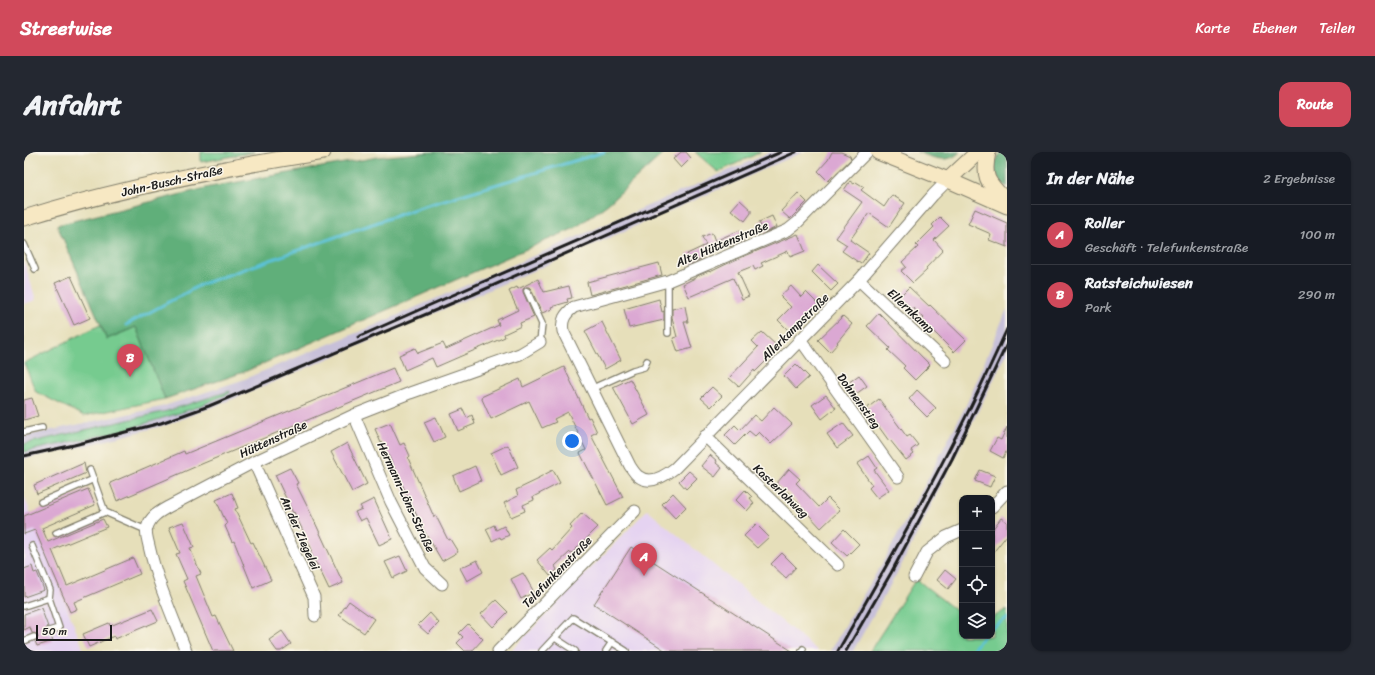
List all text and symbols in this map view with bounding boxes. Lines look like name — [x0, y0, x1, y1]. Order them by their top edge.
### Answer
text: Streetwise — [20, 12, 112, 45]
text: Karte — [1196, 16, 1230, 41]
text: Ebenen — [1252, 16, 1297, 41]
text: Teilen — [1319, 16, 1355, 41]
text: Anfahrt — [24, 80, 122, 129]
button: Route — [1279, 82, 1351, 127]
street label: John-Busch-Straße — [118, 159, 225, 204]
text: In der Nähe — [1047, 163, 1134, 193]
text: 2 Ergebnisse — [1263, 167, 1335, 190]
text: Roller — [1085, 210, 1124, 236]
street label: Alte Hüttenstraße — [671, 215, 772, 274]
text: A — [1056, 223, 1064, 246]
text: 100 m — [1300, 223, 1335, 246]
text: Geschäft · Telefunkenstraße — [1085, 236, 1248, 259]
text: Ratsteichwiesen — [1085, 270, 1193, 296]
street label: Ellernkamp — [882, 283, 941, 340]
text: B — [1056, 283, 1064, 306]
text: 290 m — [1298, 283, 1335, 306]
street label: Allerkampstraße — [755, 287, 835, 367]
text: Park — [1085, 296, 1112, 319]
pin: B — [117, 344, 143, 377]
street label: Dohnenstieg — [831, 368, 887, 434]
street label: Hüttenstraße — [235, 414, 311, 464]
your location — [562, 431, 582, 451]
street label: Hermann-Löns-Straße — [371, 438, 441, 556]
street label: Kasterlohweg — [748, 458, 814, 524]
street label: An der Ziegelei — [273, 491, 326, 574]
map controls — [959, 495, 995, 639]
button: + — [959, 495, 995, 531]
street label: Telefunkenstraße — [517, 531, 598, 613]
button: − — [959, 531, 995, 567]
pin: A — [631, 543, 657, 576]
button: locate — [959, 567, 995, 603]
button: layers — [959, 603, 995, 639]
text: 50 m — [42, 622, 67, 641]
scale bar — [36, 623, 112, 642]

